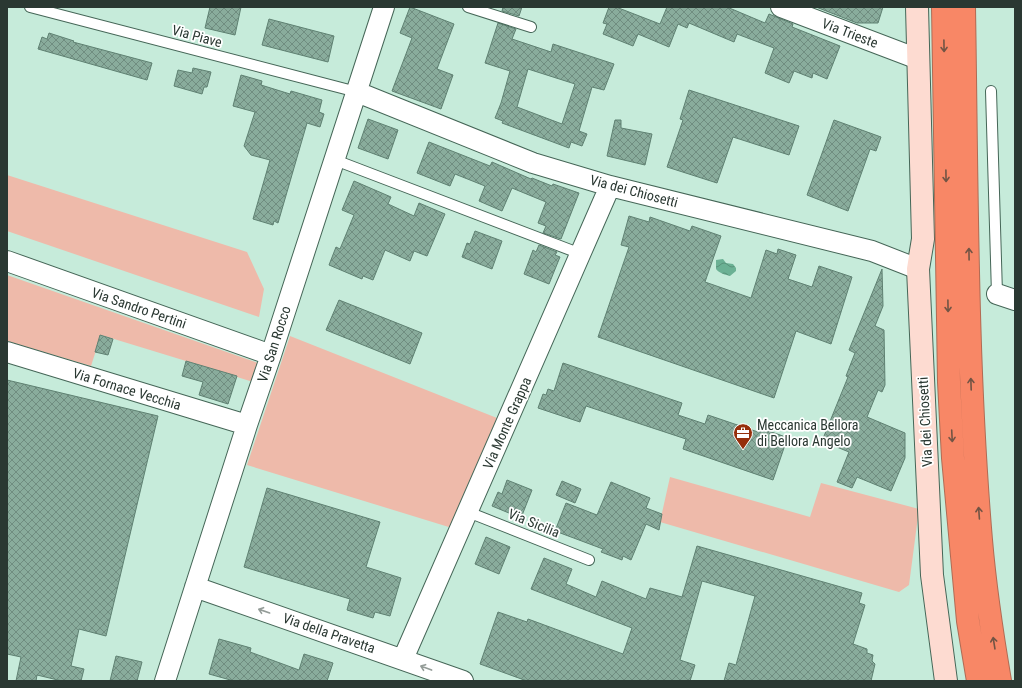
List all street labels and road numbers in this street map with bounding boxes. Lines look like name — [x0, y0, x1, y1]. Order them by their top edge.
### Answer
street label: Via Trieste — [820, 15, 881, 51]
street label: Via Piave — [170, 22, 224, 50]
street label: Via dei Chiosetti — [588, 172, 680, 210]
street label: Via Sandro Pertini — [89, 284, 189, 332]
street label: Via San Rocco — [254, 304, 294, 384]
street label: Via Fornace Vecchia — [71, 365, 183, 413]
street label: Via Monte Grappa — [480, 375, 534, 471]
street label: Via dei Chiosetti — [915, 376, 935, 468]
street label: Via Sicilia — [506, 505, 562, 541]
street label: Via della Pravetta — [281, 610, 377, 656]

